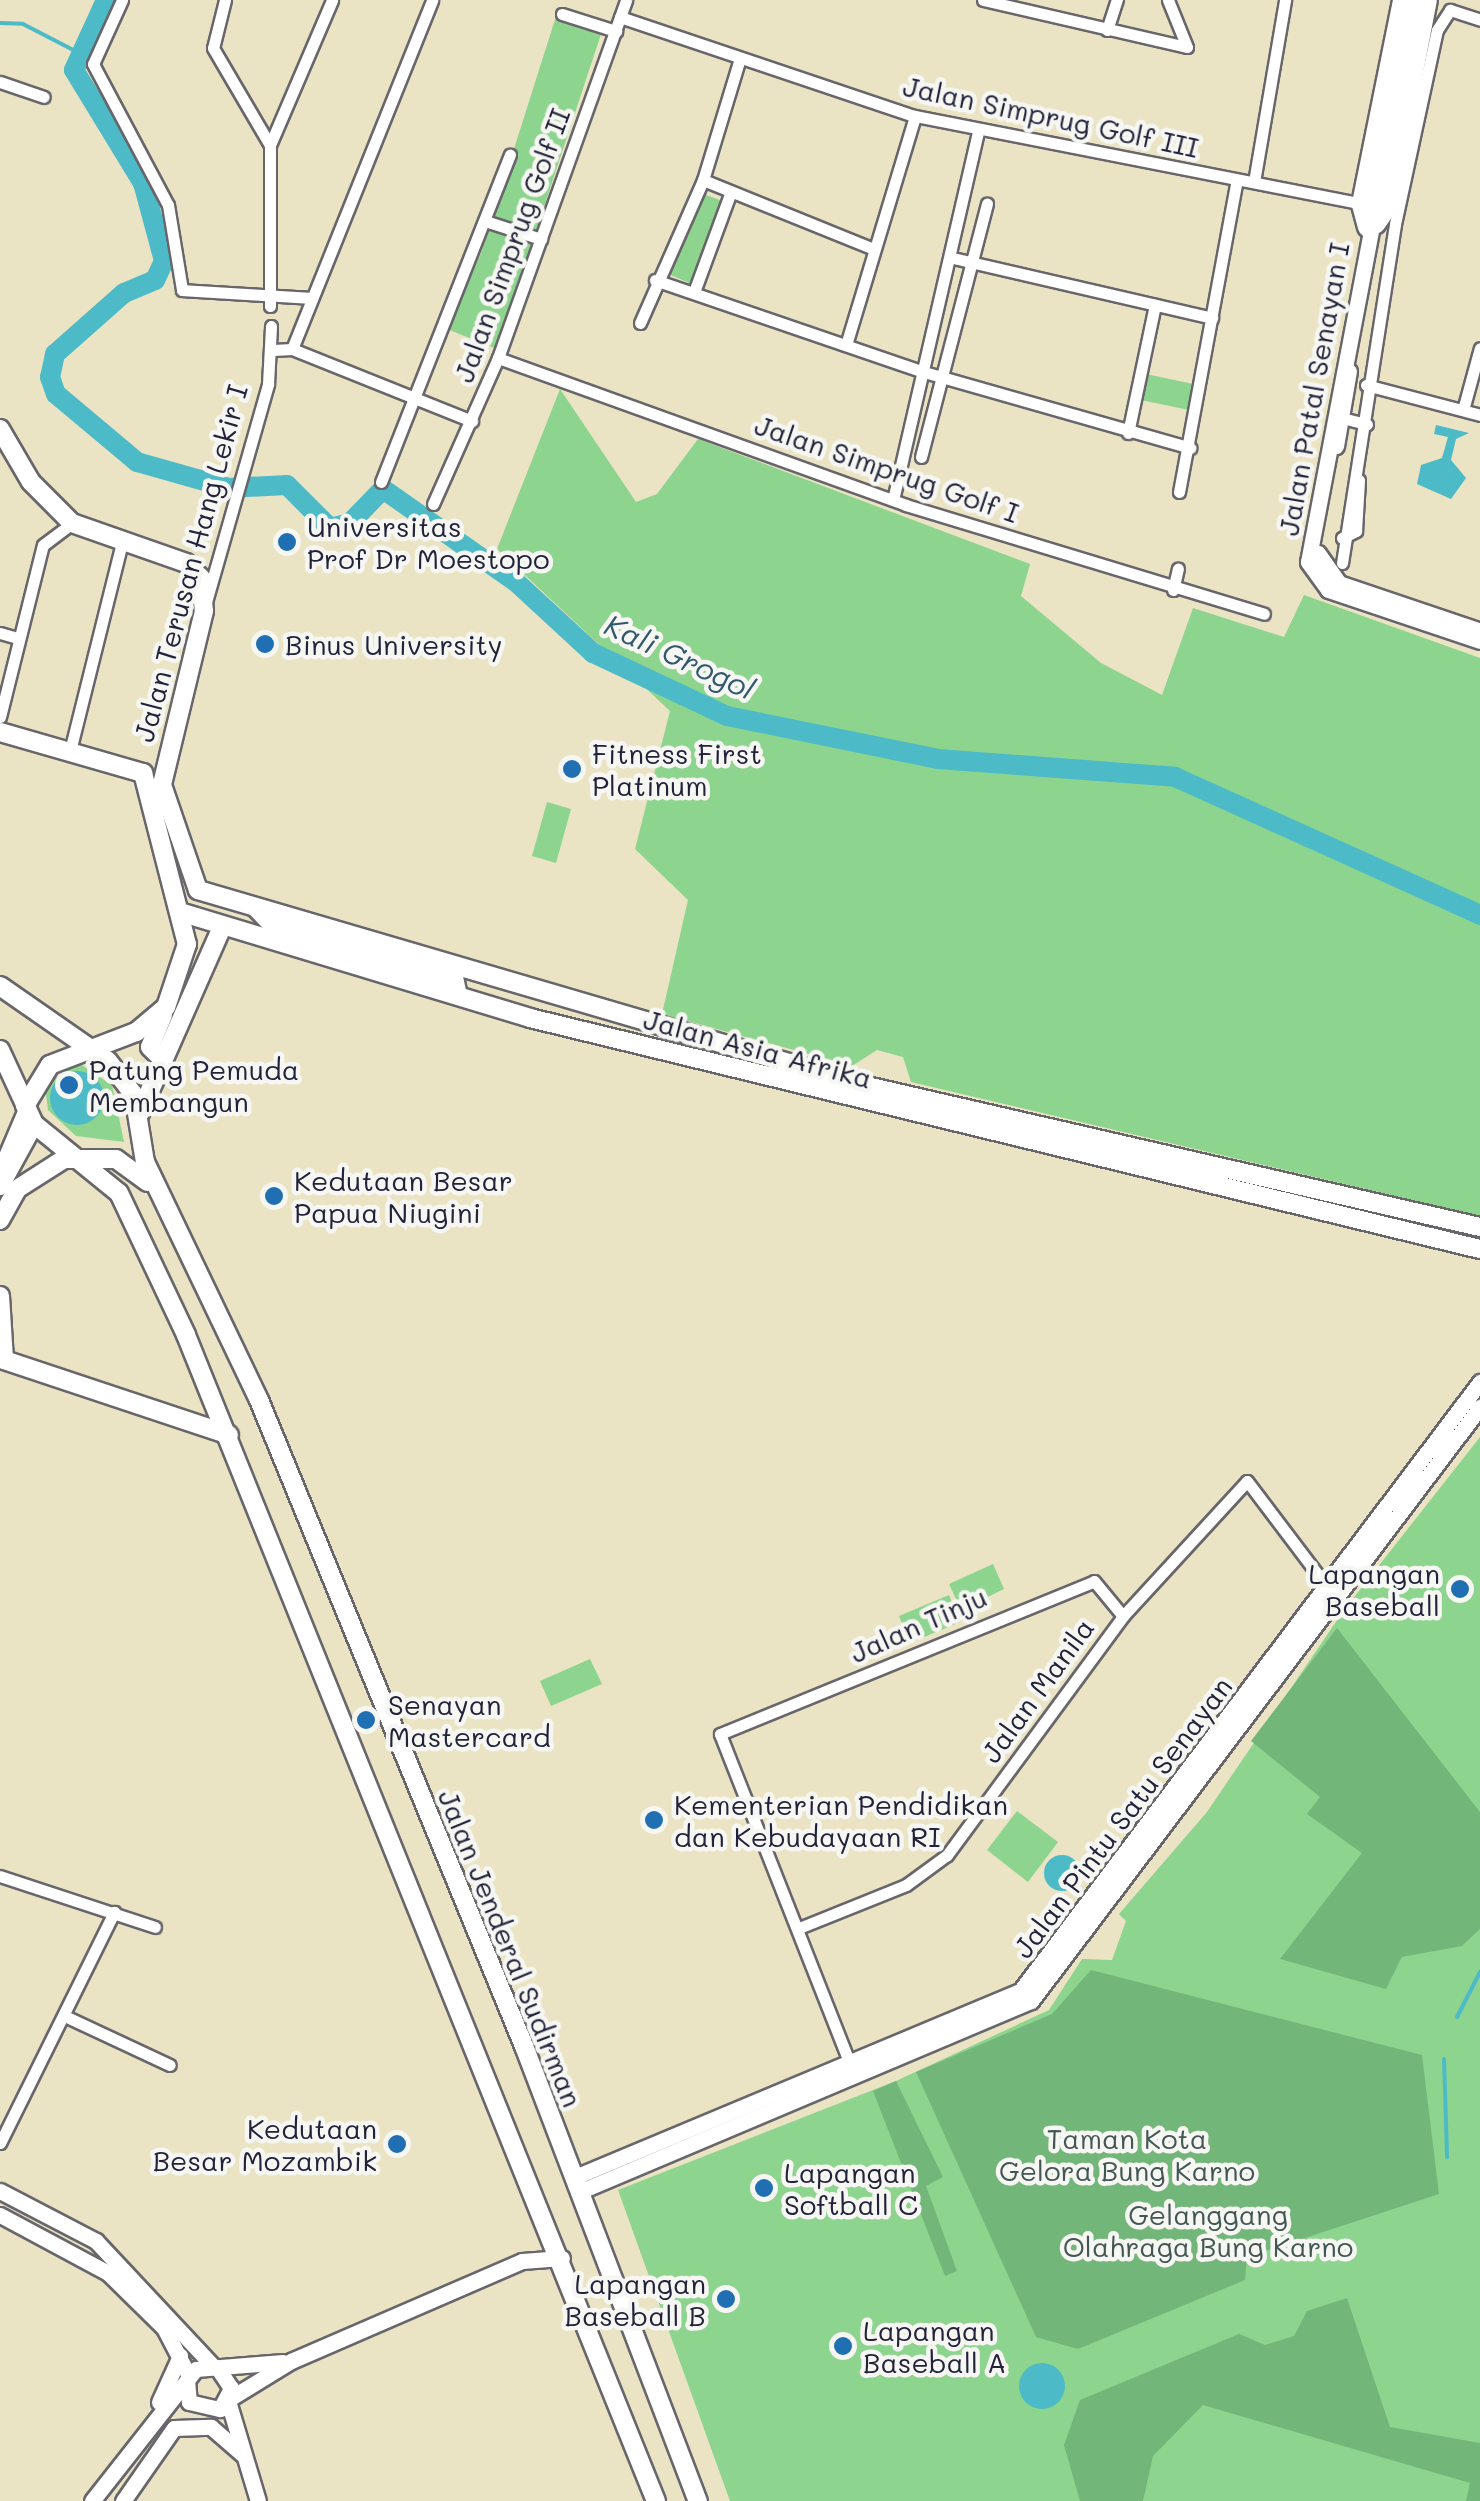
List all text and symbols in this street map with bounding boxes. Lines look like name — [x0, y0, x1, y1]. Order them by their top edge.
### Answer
street label: Jalan Simprug Golf III — [900, 68, 1202, 164]
street label: Jalan Simprug Golf II — [446, 103, 576, 387]
street label: Jalan Patal Senayan I — [1271, 240, 1355, 538]
street label: Jalan Terusan Hang Lekir I — [126, 381, 254, 745]
street label: Jalan Simprug Golf I — [751, 407, 1023, 529]
place label: Universitas Prof Dr Moestopo — [307, 509, 550, 575]
marker: Universitas Prof Dr Moestopo — [276, 531, 298, 553]
water label: Kali Grogol — [599, 606, 761, 706]
place label: Binus University — [285, 627, 502, 661]
marker: Binus University — [254, 633, 276, 655]
place label: Fitness First Platinum — [592, 736, 762, 802]
marker: Fitness First Platinum — [561, 758, 583, 780]
street label: Jalan Asia Afrika — [640, 1001, 876, 1095]
place label: Patung Pemuda Membangun — [89, 1052, 299, 1118]
marker: Patung Pemuda Membangun — [58, 1074, 80, 1096]
place label: Kedutaan Besar Papua Niugini — [294, 1163, 513, 1229]
marker: Kedutaan Besar Papua Niugini — [263, 1185, 285, 1207]
place label: Lapangan Baseball — [1308, 1556, 1440, 1622]
marker: Lapangan Baseball — [1449, 1578, 1471, 1600]
street label: Jalan Tinju — [844, 1579, 992, 1669]
street label: Jalan Manila — [973, 1611, 1101, 1769]
street label: Jalan Pintu Satu Senayan — [1005, 1670, 1239, 1964]
place label: Senayan Mastercard — [388, 1687, 551, 1753]
marker: Senayan Mastercard — [353, 1707, 379, 1733]
street label: Jalan Jenderal Sudirman — [432, 1784, 590, 2112]
place label: Kementerian Pendidikan dan Kebudayaan RI — [674, 1787, 1008, 1853]
marker: Kementerian Pendidikan dan Kebudayaan RI — [643, 1809, 665, 1831]
place label: Kedutaan Besar Mozambik — [153, 2111, 377, 2177]
park label: Taman Kota Gelora Bung Karno — [999, 2121, 1255, 2187]
marker: Kedutaan Besar Mozambik — [386, 2133, 408, 2155]
place label: Lapangan Softball C — [784, 2155, 918, 2221]
marker: Lapangan Softball C — [753, 2177, 775, 2199]
park label: Gelanggang Olahraga Bung Karno — [1063, 2197, 1353, 2263]
place label: Lapangan Baseball B — [565, 2266, 706, 2332]
marker: Lapangan Baseball B — [715, 2288, 737, 2310]
place label: Lapangan Baseball A — [863, 2313, 1006, 2379]
marker: Lapangan Baseball A — [832, 2335, 854, 2357]

